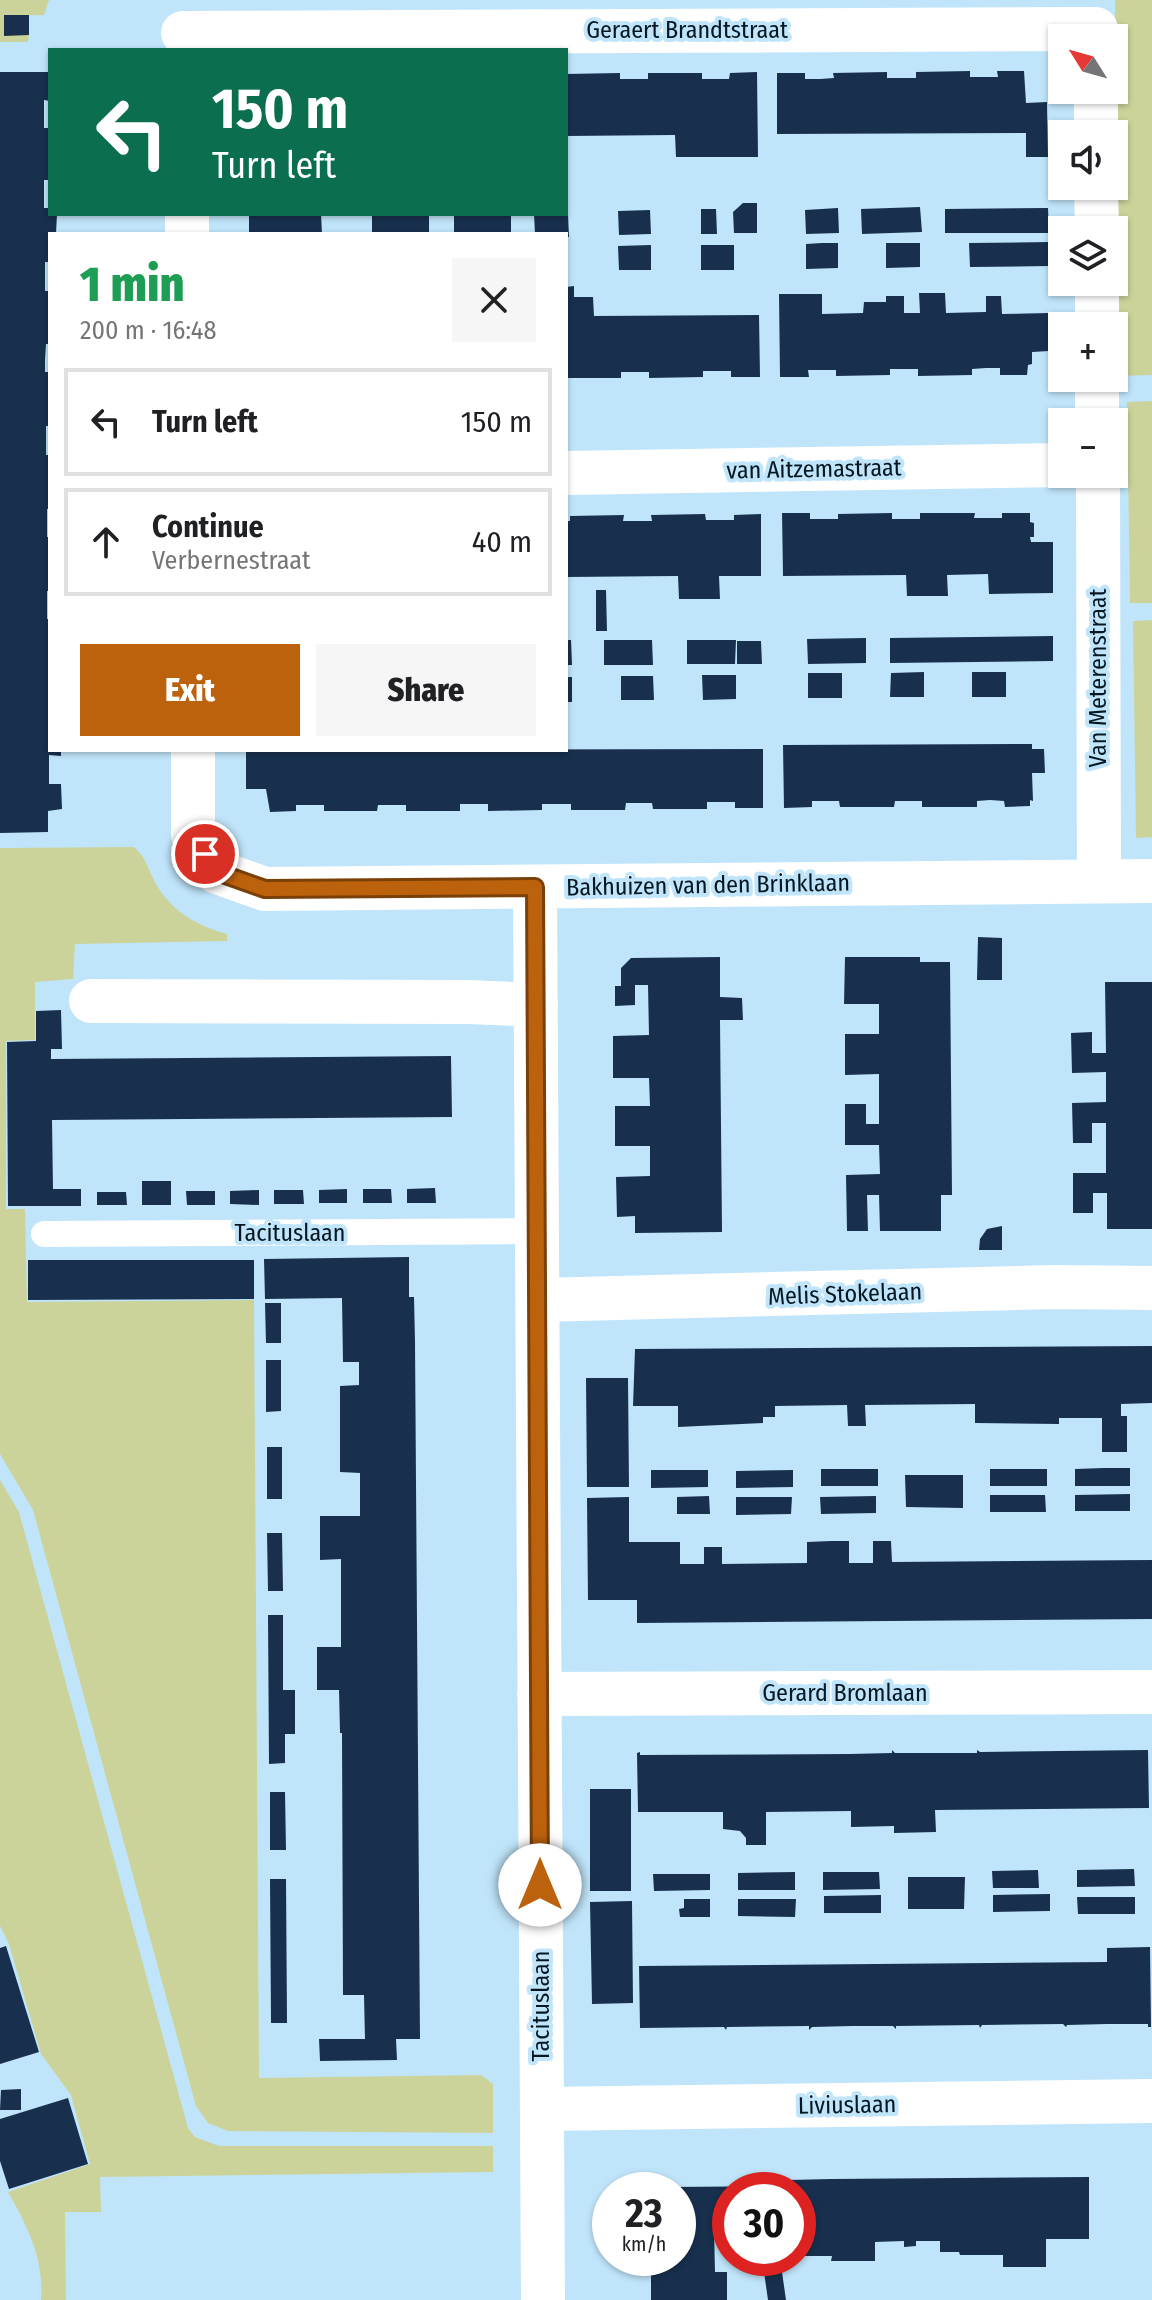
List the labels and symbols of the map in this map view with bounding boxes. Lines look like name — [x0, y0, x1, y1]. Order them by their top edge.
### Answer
street label: Geraert Brandtstraat — [586, 16, 788, 44]
north arrow — [1048, 24, 1128, 104]
street label: van Aitzemastraat — [726, 453, 902, 485]
street label: Van Meterenstraat — [1084, 588, 1112, 767]
pin — [171, 820, 239, 888]
street label: Bakhuizen van den Brinklaan — [566, 869, 850, 901]
street label: Tacituslaan — [235, 1219, 345, 1247]
street label: Melis Stokelaan — [767, 1277, 923, 1311]
street label: Gerard Bromlaan — [762, 1679, 928, 1707]
position arrow — [498, 1843, 582, 1927]
street label: Tacituslaan — [527, 1951, 555, 2061]
street label: Liviuslaan — [798, 2090, 896, 2120]
speed limit sign: 30 — [712, 2172, 816, 2276]

